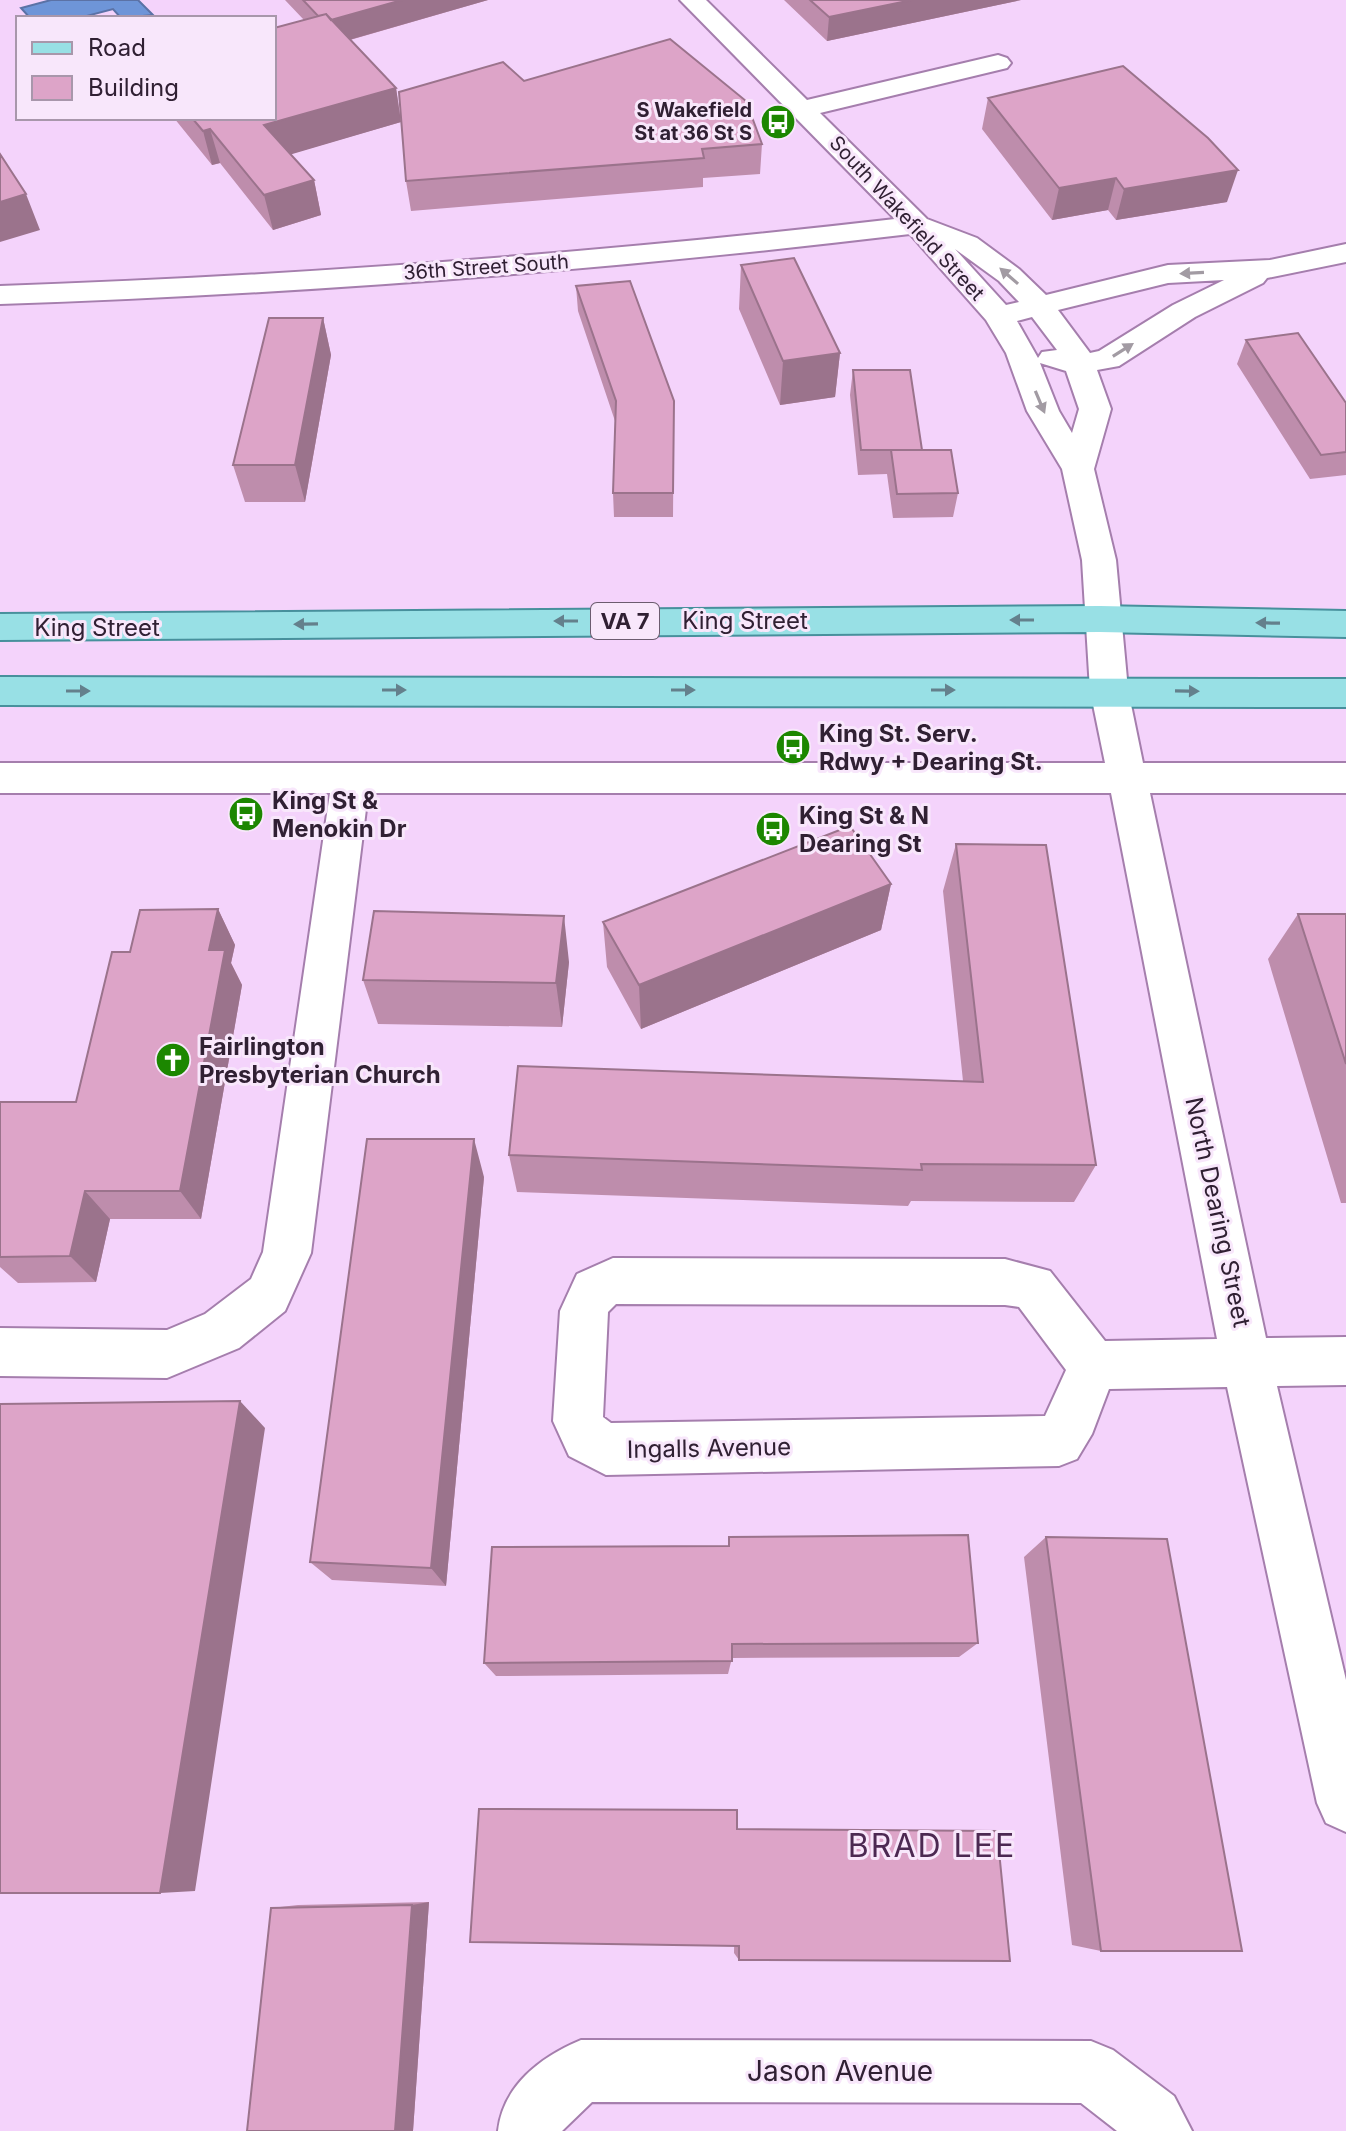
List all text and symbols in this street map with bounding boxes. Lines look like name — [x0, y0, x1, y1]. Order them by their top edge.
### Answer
legend — [16, 16, 276, 120]
text: Road — [88, 33, 146, 62]
text: Building — [88, 73, 179, 102]
place label: S Wakefield St at 36 St S — [634, 98, 752, 145]
bus stop icon: S Wakefield St at 36 St S — [759, 103, 797, 141]
street label: South Wakefield Street — [825, 131, 990, 305]
street label: 36th Street South — [402, 249, 570, 285]
one-way arrow — [1179, 266, 1204, 279]
one-way arrow — [999, 268, 1019, 285]
one-way arrow — [1112, 343, 1134, 357]
one-way arrow — [1034, 390, 1047, 414]
road number: VA 7 — [591, 603, 659, 639]
street label: King Street — [682, 606, 808, 635]
street label: King Street — [34, 613, 160, 642]
one-way arrow — [1009, 614, 1034, 626]
one-way arrow — [553, 615, 578, 627]
one-way arrow — [1255, 616, 1280, 629]
one-way arrow — [293, 618, 318, 630]
one-way arrow — [382, 684, 407, 696]
one-way arrow — [671, 684, 696, 696]
one-way arrow — [931, 684, 956, 696]
one-way arrow — [66, 685, 91, 697]
one-way arrow — [1175, 685, 1200, 697]
place label: King St. Serv. Rdwy + Dearing St. — [819, 719, 1043, 776]
bus stop icon: King St. Serv. Rdwy + Dearing St. — [774, 728, 812, 766]
place label: King St & Menokin Dr — [272, 786, 407, 843]
bus stop icon: King St & Menokin Dr — [227, 795, 265, 833]
place label: King St & N Dearing St — [799, 801, 929, 858]
bus stop icon: King St & N Dearing St — [754, 810, 792, 848]
place label: Fairlington Presbyterian Church — [199, 1032, 441, 1089]
church icon: Fairlington Presbyterian Church — [154, 1041, 192, 1079]
street label: North Dearing Street — [1179, 1094, 1257, 1330]
street label: Ingalls Avenue — [627, 1432, 791, 1464]
district label: BRAD LEE — [848, 1826, 1016, 1865]
street label: Jason Avenue — [747, 2054, 933, 2088]

